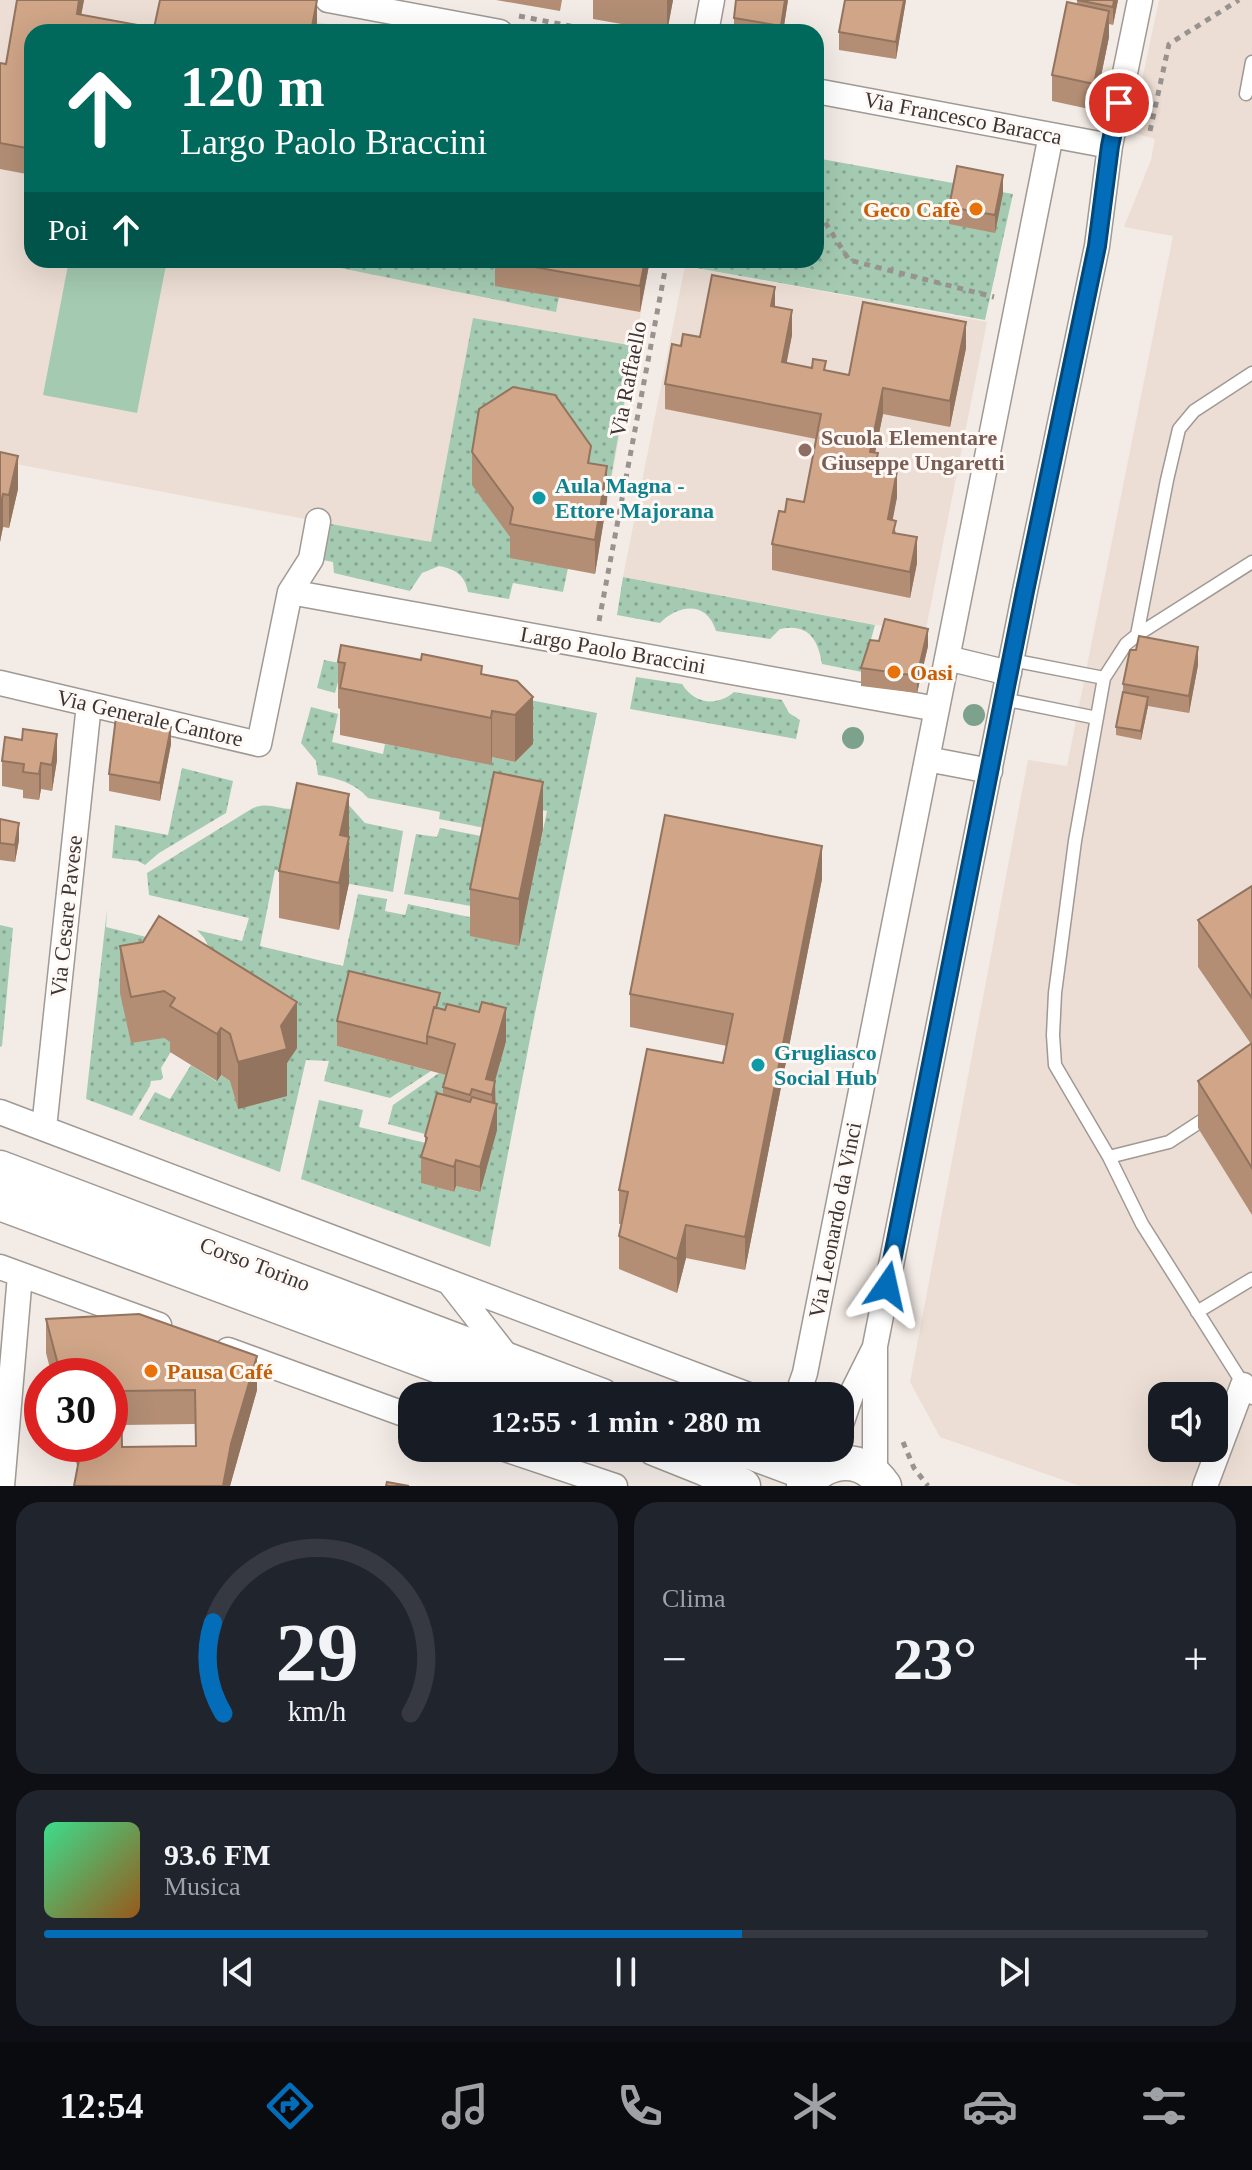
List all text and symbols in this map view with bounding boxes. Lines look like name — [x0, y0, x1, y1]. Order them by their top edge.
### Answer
icon: ahead — [48, 56, 152, 160]
text: 120 m — [180, 56, 325, 118]
pin — [1085, 69, 1153, 137]
icon: arrive — [1097, 81, 1141, 125]
street label: Via Francesco Baracca — [862, 87, 1064, 150]
text: Largo Paolo Braccini — [180, 122, 487, 162]
place label: Geco Cafè — [863, 197, 960, 222]
marker: Geco Cafè — [967, 200, 985, 218]
icon: ahead — [104, 208, 148, 252]
text: Poi — [48, 213, 88, 246]
street label: Via Raffaello — [605, 319, 651, 439]
place label: Scuola Elementare Giuseppe Ungaretti — [821, 425, 1005, 475]
marker: Scuola Elementare Giuseppe Ungaretti — [796, 441, 814, 459]
place label: Aula Magna - Ettore Majorana — [555, 473, 714, 523]
marker: Aula Magna - Ettore Majorana — [530, 489, 548, 507]
street label: Largo Paolo Braccini — [518, 621, 708, 679]
place label: Oasi — [910, 660, 953, 685]
marker: Oasi — [885, 663, 903, 681]
street label: Via Generale Cantore — [54, 684, 246, 752]
street label: Via Cesare Pavese — [45, 834, 87, 998]
place label: Grugliasco Social Hub — [774, 1040, 877, 1090]
marker: Grugliasco Social Hub — [749, 1056, 767, 1074]
street label: Via Leonardo da Vinci — [804, 1120, 866, 1320]
street label: Corso Torino — [196, 1232, 314, 1296]
position arrow — [845, 1244, 929, 1328]
speed limit sign: 30 — [24, 1358, 128, 1462]
place label: Pausa Café — [167, 1359, 273, 1384]
marker: Pausa Café — [142, 1362, 160, 1380]
map controls — [1148, 1382, 1228, 1462]
button: sound — [1148, 1382, 1228, 1462]
text: 12:55 · 1 min · 280 m — [491, 1405, 761, 1438]
text: Clima — [662, 1584, 726, 1613]
text: 29 — [275, 1606, 359, 1698]
text: 23° — [893, 1626, 977, 1692]
text: − — [662, 1635, 687, 1684]
text: + — [1183, 1635, 1208, 1684]
text: km/h — [288, 1696, 346, 1727]
text: 93.6 FM — [164, 1838, 271, 1871]
text: Musica — [164, 1872, 241, 1901]
icon: previous — [216, 1950, 260, 1994]
icon: pause — [604, 1950, 648, 1994]
icon: next — [992, 1950, 1036, 1994]
icon: directions — [262, 2078, 318, 2134]
icon: music — [437, 2078, 493, 2134]
icon: phone — [612, 2078, 668, 2134]
icon: climate — [787, 2078, 843, 2134]
icon: car — [962, 2078, 1018, 2134]
icon: filters — [1136, 2078, 1192, 2134]
text: 12:54 — [59, 2086, 143, 2126]

